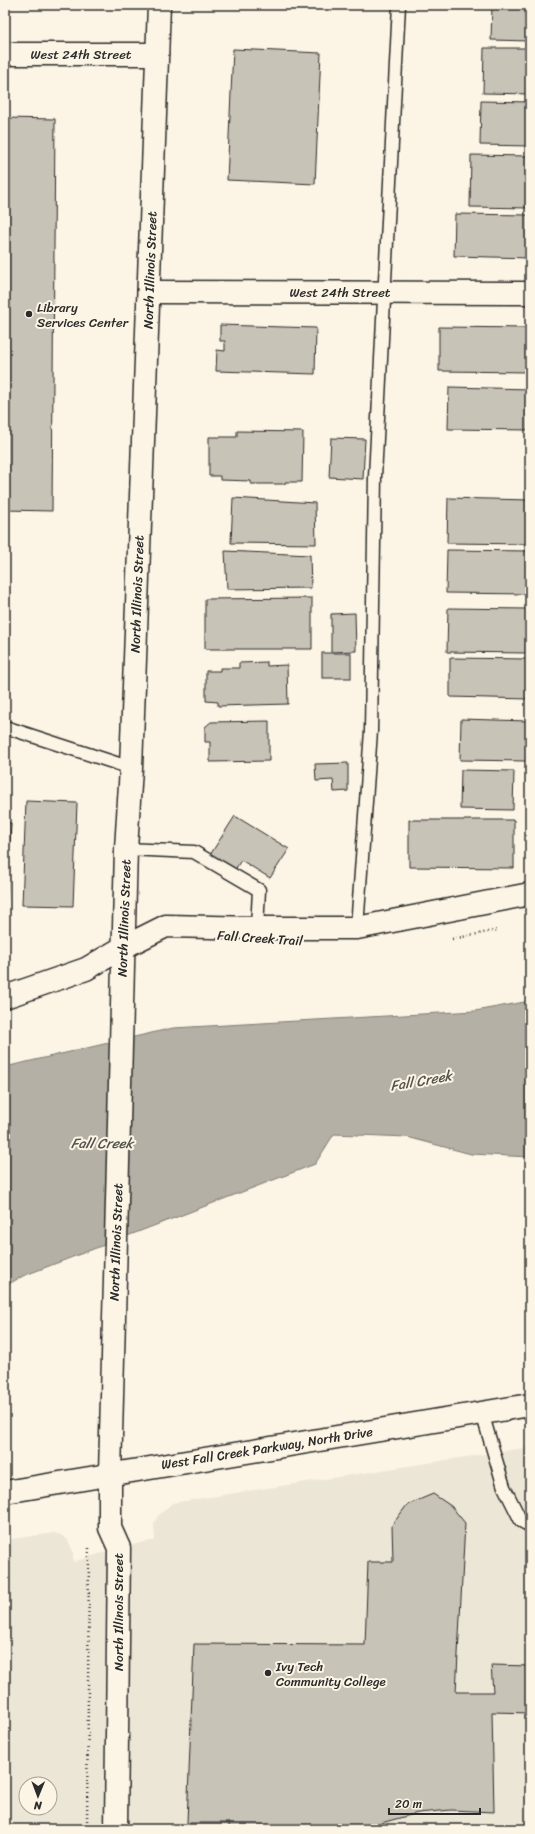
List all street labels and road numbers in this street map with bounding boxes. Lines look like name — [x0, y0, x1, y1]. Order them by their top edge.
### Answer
street label: West 24th Street — [30, 43, 132, 66]
street label: North Illinois Street — [136, 210, 164, 329]
street label: West 24th Street — [289, 281, 391, 304]
street label: North Illinois Street — [123, 534, 151, 653]
street label: North Illinois Street — [110, 858, 138, 977]
street label: Fall Creek Trail — [217, 924, 304, 952]
street label: North Illinois Street — [102, 1182, 130, 1301]
street label: West Fall Creek Parkway, North Drive — [159, 1420, 375, 1476]
street label: North Illinois Street — [107, 1553, 130, 1671]

